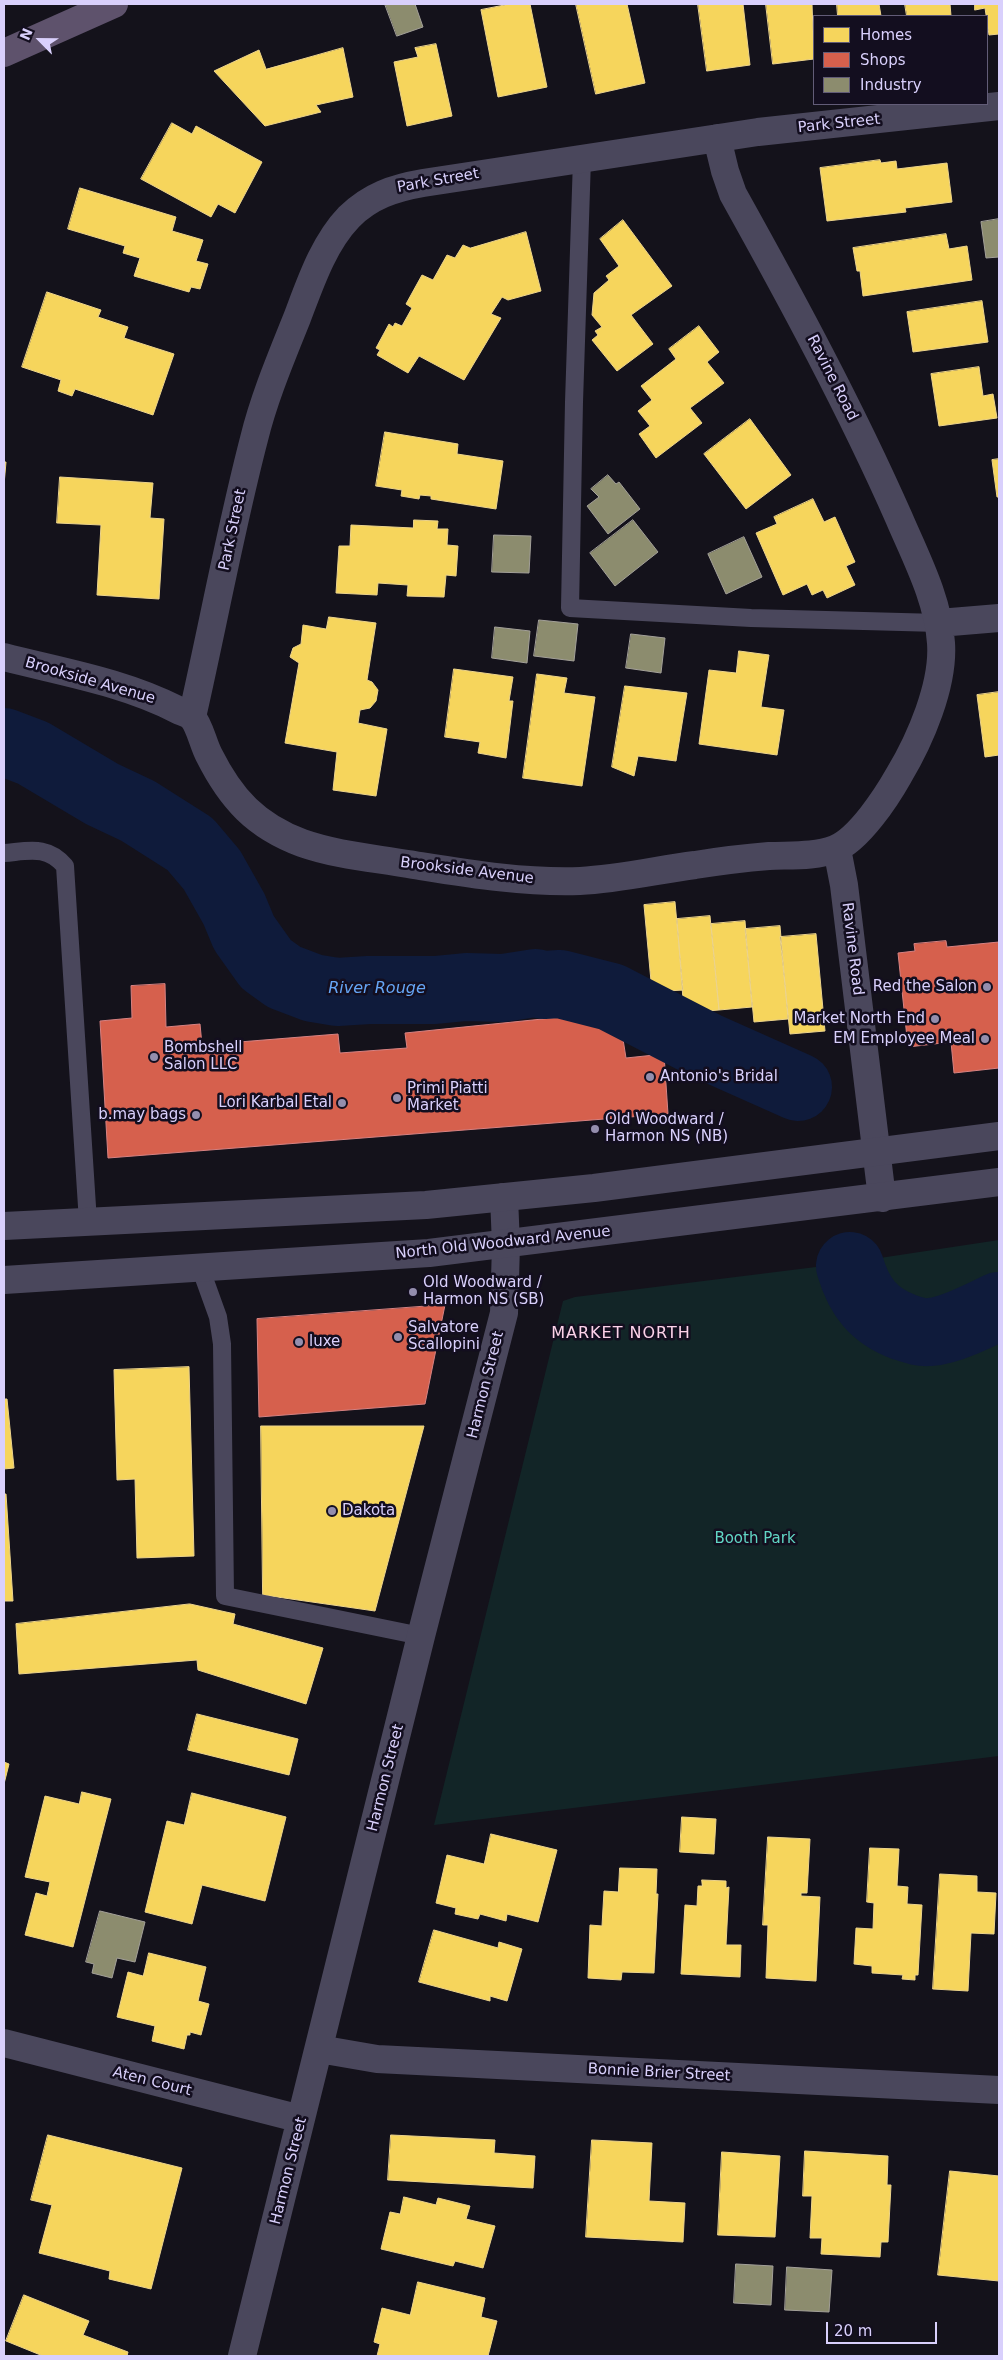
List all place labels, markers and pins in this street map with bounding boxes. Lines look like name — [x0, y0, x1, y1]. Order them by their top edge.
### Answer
place label: Red the Salon — [873, 978, 977, 996]
marker: Red the Salon — [981, 981, 993, 993]
place label: Market North End — [793, 1010, 925, 1028]
marker: Market North End — [929, 1013, 941, 1025]
place label: EM Employee Meal — [833, 1030, 975, 1048]
marker: EM Employee Meal — [979, 1033, 991, 1045]
place label: Bombshell Salon LLC — [164, 1039, 242, 1074]
marker: Bombshell Salon LLC — [148, 1051, 160, 1063]
place label: Antonio's Bridal — [660, 1068, 778, 1086]
marker: Antonio's Bridal — [644, 1071, 656, 1083]
place label: Primi Piatti Market — [407, 1080, 488, 1115]
marker: Primi Piatti Market — [391, 1092, 403, 1104]
place label: Lori Karbal Etal — [218, 1094, 332, 1112]
marker: Lori Karbal Etal — [336, 1097, 348, 1109]
place label: b.may bags — [98, 1106, 186, 1124]
marker: b.may bags — [190, 1109, 202, 1121]
place label: Old Woodward / Harmon NS (NB) — [605, 1111, 728, 1146]
marker: Old Woodward / Harmon NS (NB) — [589, 1123, 601, 1135]
place label: Old Woodward / Harmon NS (SB) — [423, 1274, 544, 1309]
marker: Old Woodward / Harmon NS (SB) — [407, 1286, 419, 1298]
place label: Salvatore Scallopini — [408, 1319, 480, 1354]
marker: Salvatore Scallopini — [392, 1331, 404, 1343]
place label: luxe — [309, 1333, 340, 1351]
marker: luxe — [293, 1336, 305, 1348]
place label: Dakota — [342, 1502, 395, 1520]
marker: Dakota — [326, 1505, 338, 1517]

